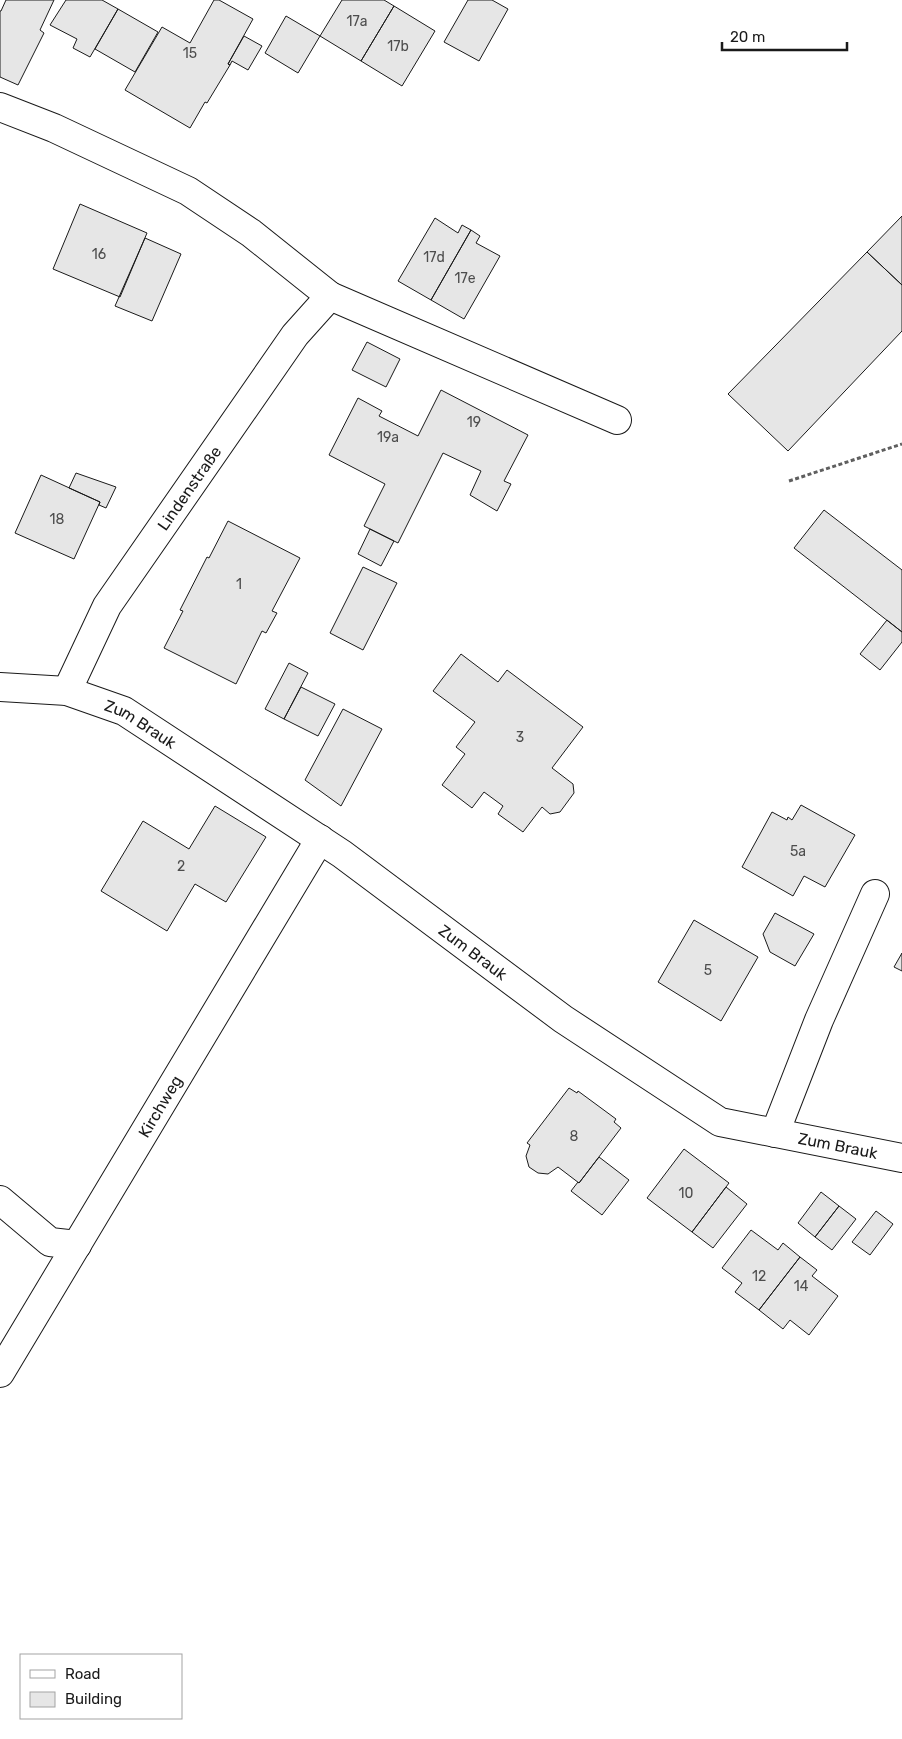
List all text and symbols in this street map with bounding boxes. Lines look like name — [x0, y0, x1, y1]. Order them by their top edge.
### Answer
house number: 17a — [347, 13, 367, 30]
scale bar — [722, 20, 847, 52]
text: 20 m — [730, 28, 765, 46]
house number: 17b — [387, 38, 409, 55]
house number: 15 — [183, 45, 197, 62]
house number: 16 — [92, 246, 106, 263]
house number: 17d — [423, 249, 445, 266]
house number: 17e — [454, 270, 476, 287]
house number: 19 — [467, 414, 481, 431]
house number: 19a — [377, 429, 399, 446]
street label: Lindenstraße — [153, 443, 225, 534]
house number: 18 — [50, 511, 65, 528]
house number: 1 — [236, 576, 242, 593]
street label: Zum Brauk — [102, 696, 180, 753]
house number: 3 — [516, 729, 524, 746]
house number: 5a — [790, 843, 806, 860]
house number: 2 — [177, 858, 185, 875]
street label: Zum Brauk — [435, 921, 511, 985]
house number: 5 — [704, 962, 712, 979]
street label: Kirchweg — [134, 1072, 186, 1141]
house number: 8 — [570, 1128, 579, 1145]
street label: Zum Brauk — [796, 1129, 880, 1163]
house number: 10 — [679, 1185, 694, 1202]
house number: 12 — [752, 1268, 766, 1285]
house number: 14 — [794, 1278, 809, 1295]
legend — [20, 1654, 182, 1719]
text: Road — [65, 1665, 101, 1683]
text: Building — [65, 1690, 122, 1708]

